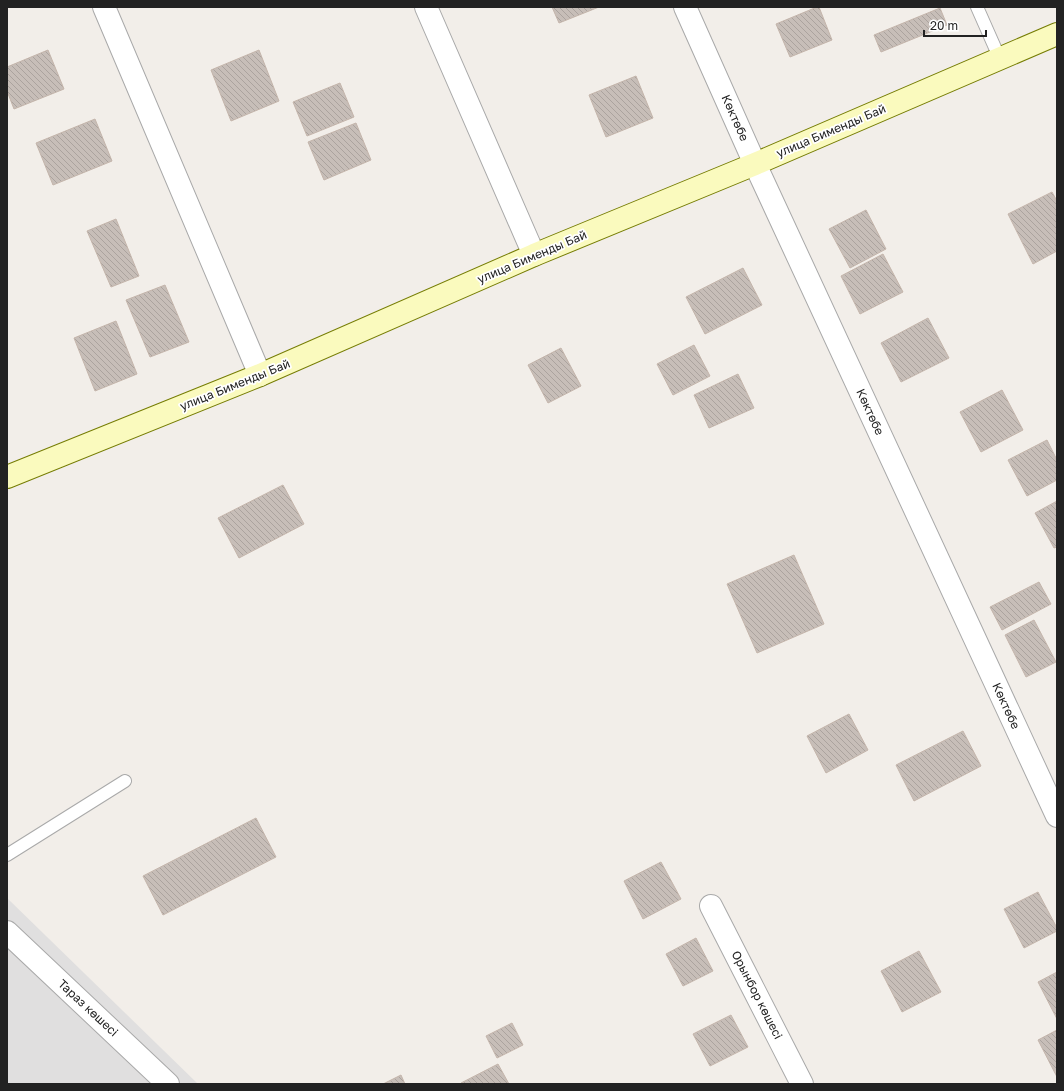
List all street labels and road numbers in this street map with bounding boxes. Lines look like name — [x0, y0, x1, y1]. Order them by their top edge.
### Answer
street label: Көктөбе — [719, 92, 752, 143]
street label: улица Бименды Бай — [774, 101, 888, 160]
street label: улица Бименды Бай — [475, 227, 589, 286]
street label: улица Бименды Бай — [178, 356, 292, 413]
street label: Көктөбе — [853, 386, 888, 437]
street label: Көктөбе — [989, 680, 1024, 731]
street label: Орынбор көшесі — [729, 948, 786, 1042]
street label: Тараз көшесі — [55, 976, 122, 1039]

